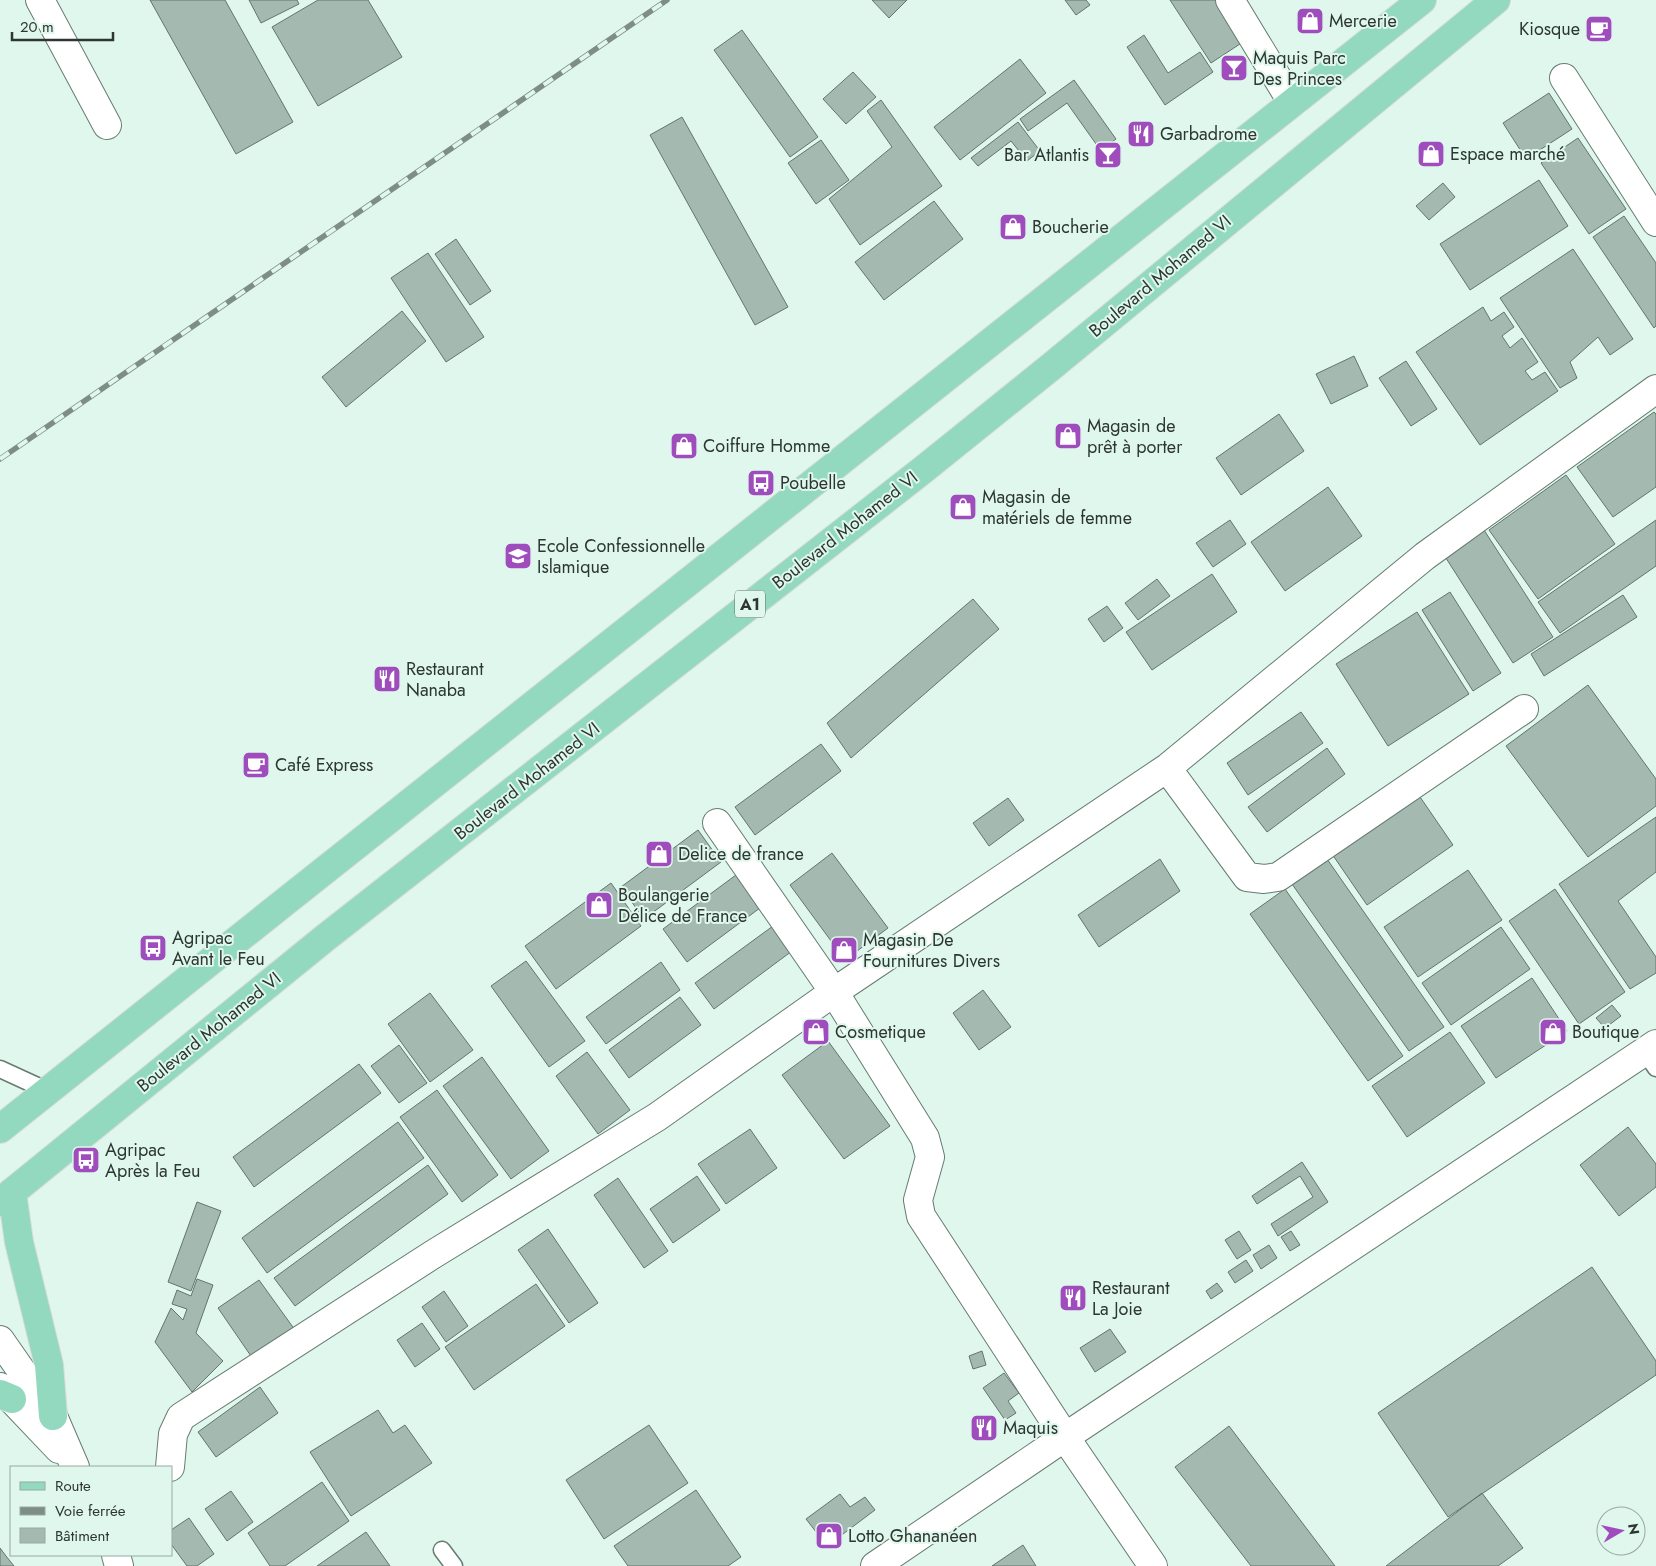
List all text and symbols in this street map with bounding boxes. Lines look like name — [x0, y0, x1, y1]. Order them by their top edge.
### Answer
shop icon: Mercerie — [1295, 6, 1325, 36]
place label: Mercerie — [1329, 8, 1397, 34]
scale bar — [12, 10, 114, 42]
cafe icon: Kiosque — [1584, 14, 1614, 44]
text: 20 m — [20, 16, 54, 38]
place label: Kiosque — [1519, 16, 1580, 42]
place label: Maquis Parc Des Princes — [1253, 45, 1346, 92]
bar icon: Maquis Parc Des Princes — [1219, 53, 1249, 83]
restaurant icon: Garbadrome — [1126, 119, 1156, 149]
place label: Garbadrome — [1160, 121, 1257, 147]
shop icon: Espace marché — [1416, 139, 1446, 169]
bar icon: Bar Atlantis — [1093, 140, 1123, 170]
place label: Espace marché — [1450, 141, 1565, 167]
place label: Bar Atlantis — [1004, 142, 1089, 168]
street label: Boulevard Mohamed VI — [1083, 209, 1237, 343]
shop icon: Boucherie — [998, 212, 1028, 242]
place label: Boucherie — [1032, 214, 1109, 240]
place label: Magasin de prêt à porter — [1087, 413, 1183, 460]
shop icon: Magasin de prêt à porter — [1053, 421, 1083, 451]
shop icon: Coiffure Homme — [669, 431, 699, 461]
place label: Coiffure Homme — [703, 433, 830, 459]
street label: Boulevard Mohamed VI — [767, 465, 923, 595]
bus stop icon: Poubelle — [746, 468, 776, 498]
place label: Poubelle — [780, 470, 846, 496]
place label: Magasin de matériels de femme — [982, 484, 1132, 531]
shop icon: Magasin de matériels de femme — [948, 492, 978, 522]
place label: Ecole Confessionnelle Islamique — [537, 533, 705, 580]
school or university icon: Ecole Confessionnelle Islamique — [503, 541, 533, 571]
road number: A1 — [735, 590, 765, 618]
place label: Restaurant Nanaba — [406, 656, 484, 703]
restaurant icon: Restaurant Nanaba — [372, 664, 402, 694]
street label: Boulevard Mohamed VI — [449, 716, 605, 846]
cafe icon: Café Express — [241, 750, 271, 780]
place label: Café Express — [275, 752, 373, 778]
shop icon: Delice de france — [644, 839, 674, 869]
place label: Delice de france — [678, 841, 804, 867]
place label: Boulangerie Délice de France — [618, 882, 747, 929]
shop icon: Boulangerie Délice de France — [584, 890, 614, 920]
place label: Agripac Avant le Feu — [172, 925, 265, 972]
place label: Magasin De Fournitures Divers — [863, 927, 1000, 974]
bus stop icon: Agripac Avant le Feu — [138, 933, 168, 963]
shop icon: Magasin De Fournitures Divers — [829, 935, 859, 965]
street label: Boulevard Mohamed VI — [131, 966, 287, 1098]
shop icon: Cosmetique — [801, 1017, 831, 1047]
shop icon: Boutique — [1538, 1017, 1568, 1047]
place label: Cosmetique — [835, 1019, 926, 1045]
place label: Boutique — [1572, 1019, 1639, 1045]
place label: Agripac Après la Feu — [105, 1137, 200, 1184]
bus stop icon: Agripac Après la Feu — [71, 1145, 101, 1175]
place label: Restaurant La Joie — [1092, 1275, 1170, 1322]
restaurant icon: Restaurant La Joie — [1058, 1283, 1088, 1313]
restaurant icon: Maquis — [969, 1413, 999, 1443]
place label: Maquis — [1003, 1415, 1058, 1441]
legend — [10, 1466, 172, 1556]
text: Route — [55, 1475, 91, 1497]
text: Voie ferrée — [55, 1500, 126, 1522]
north arrow — [1596, 1506, 1646, 1556]
shop icon: Lotto Ghananéen — [814, 1521, 844, 1551]
text: N — [1623, 1522, 1645, 1536]
place label: Lotto Ghananéen — [848, 1523, 977, 1549]
text: Bâtiment — [55, 1525, 109, 1547]

